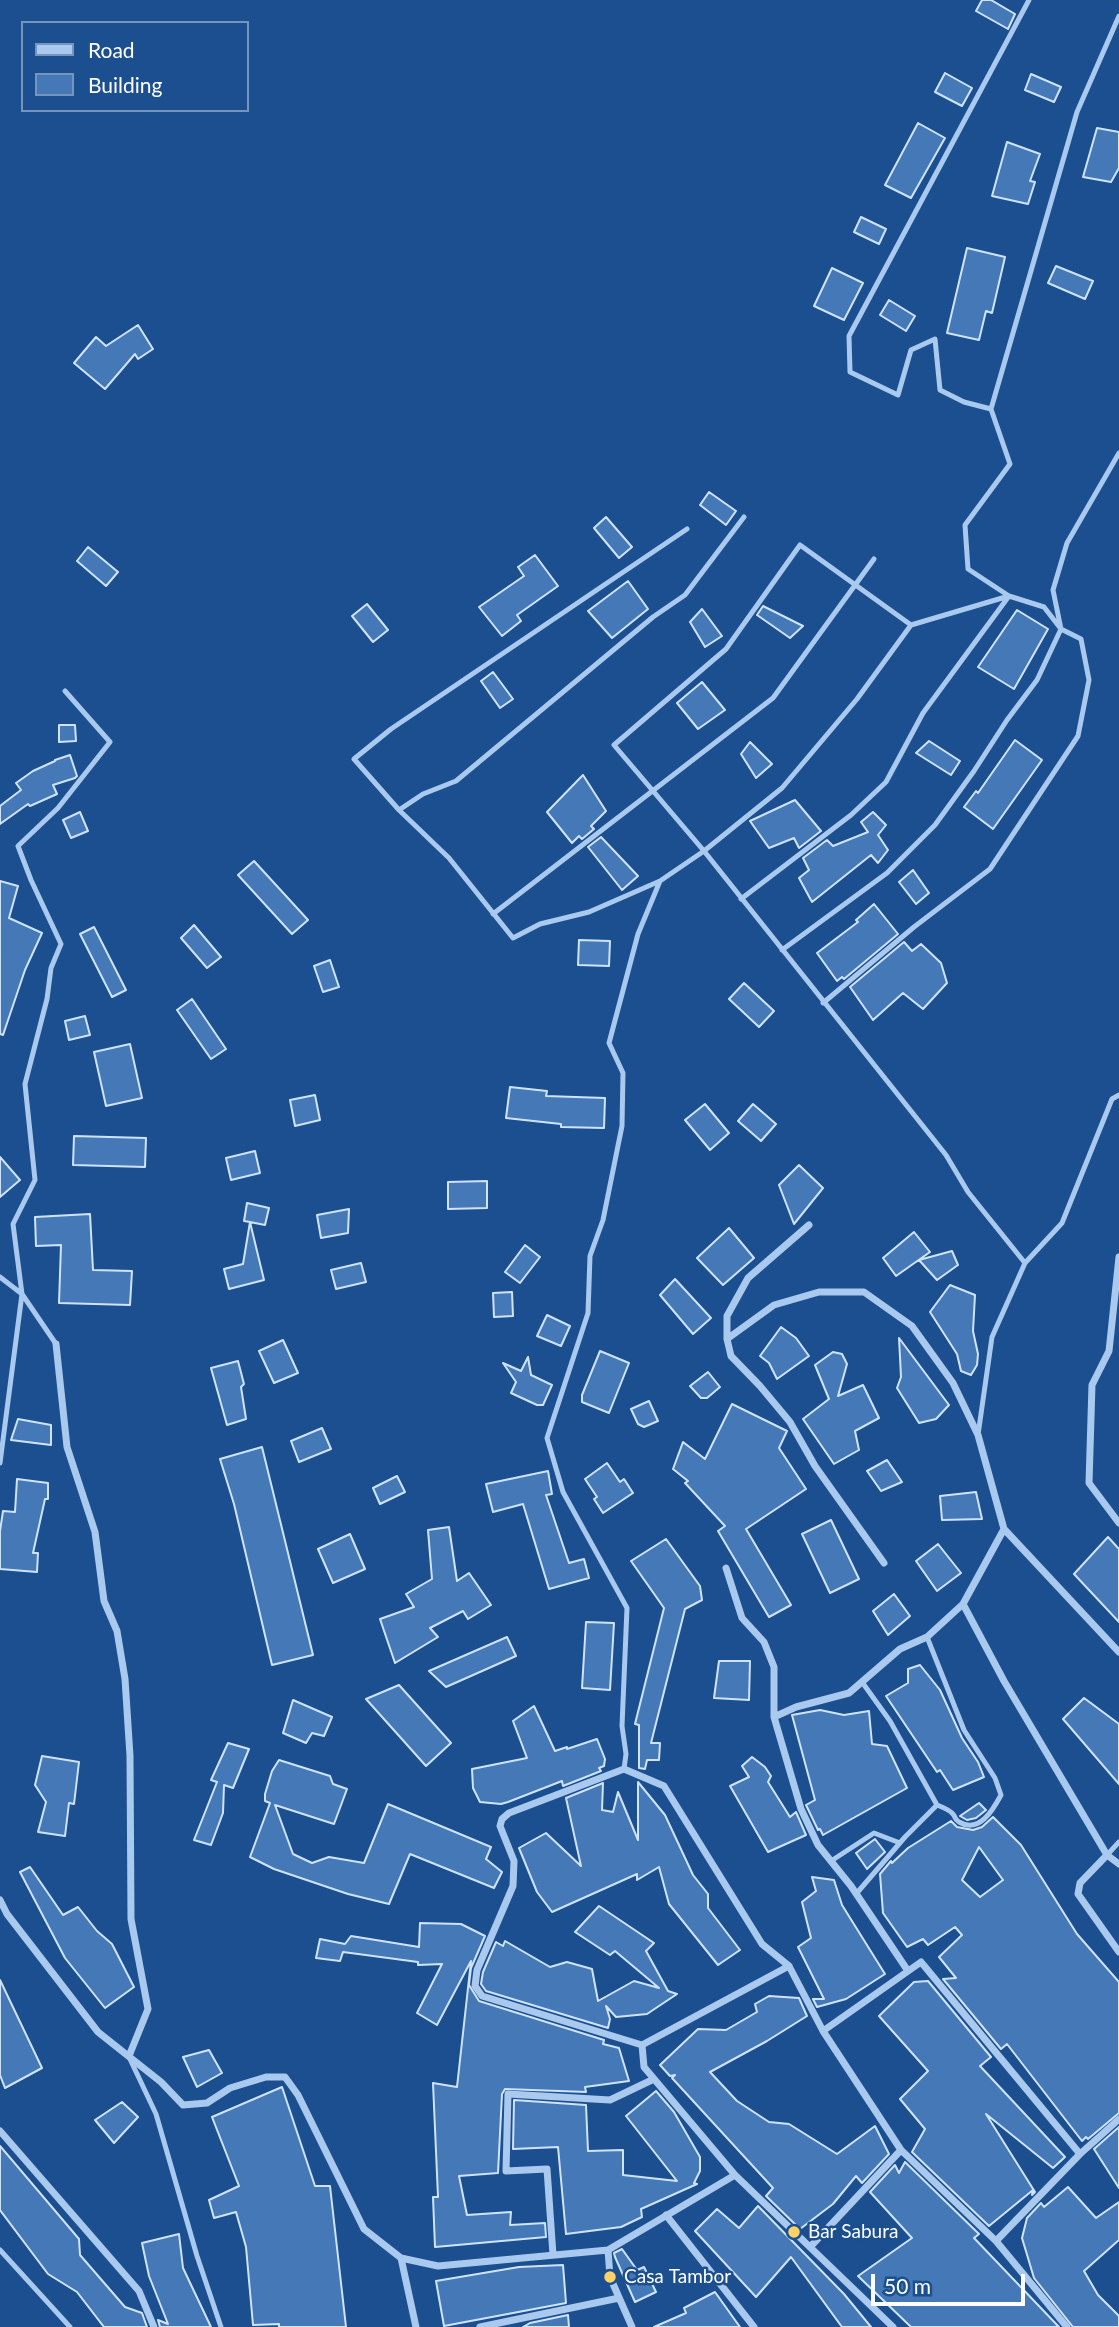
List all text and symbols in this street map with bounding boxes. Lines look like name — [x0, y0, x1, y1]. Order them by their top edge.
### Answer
legend — [21, 21, 248, 112]
text: Road — [88, 37, 135, 62]
text: Building — [88, 72, 163, 97]
place label: Bar Sabura — [808, 2221, 898, 2243]
marker: Bar Sabura — [786, 2224, 802, 2240]
scale bar — [874, 2260, 1028, 2304]
place label: Casa Tambor — [624, 2266, 731, 2288]
marker: Casa Tambor — [602, 2269, 618, 2285]
text: 50 m — [884, 2273, 931, 2298]

